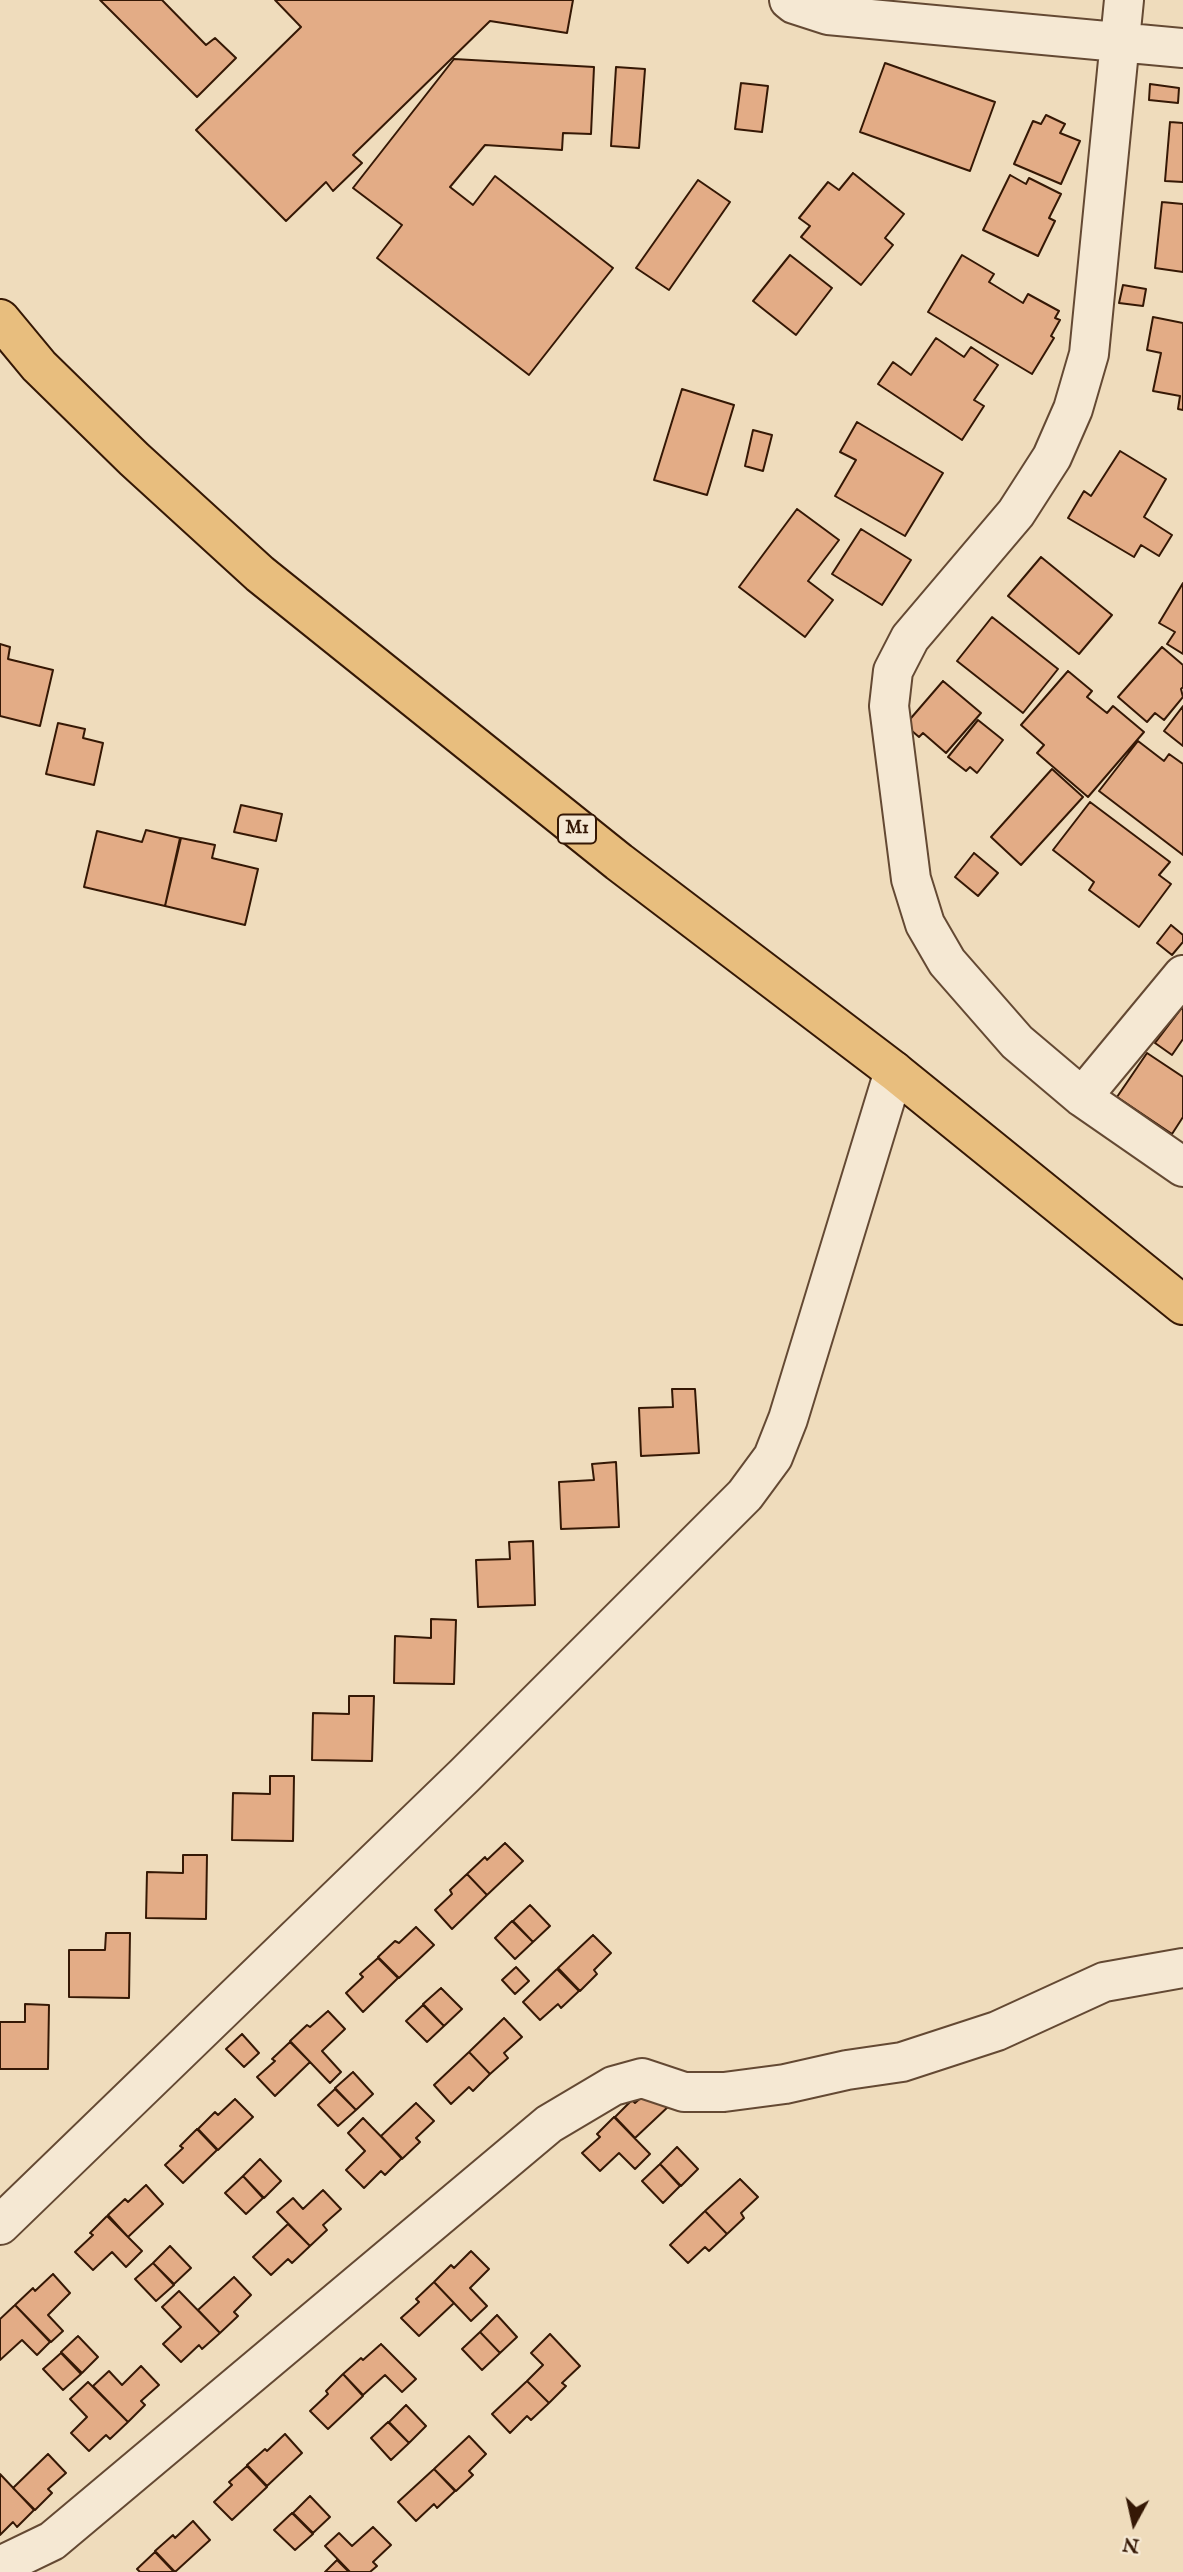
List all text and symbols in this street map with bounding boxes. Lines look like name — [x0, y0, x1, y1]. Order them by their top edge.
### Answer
road number: M1 — [558, 814, 596, 844]
north arrow — [1099, 2488, 1169, 2558]
text: N — [1121, 2531, 1141, 2557]

